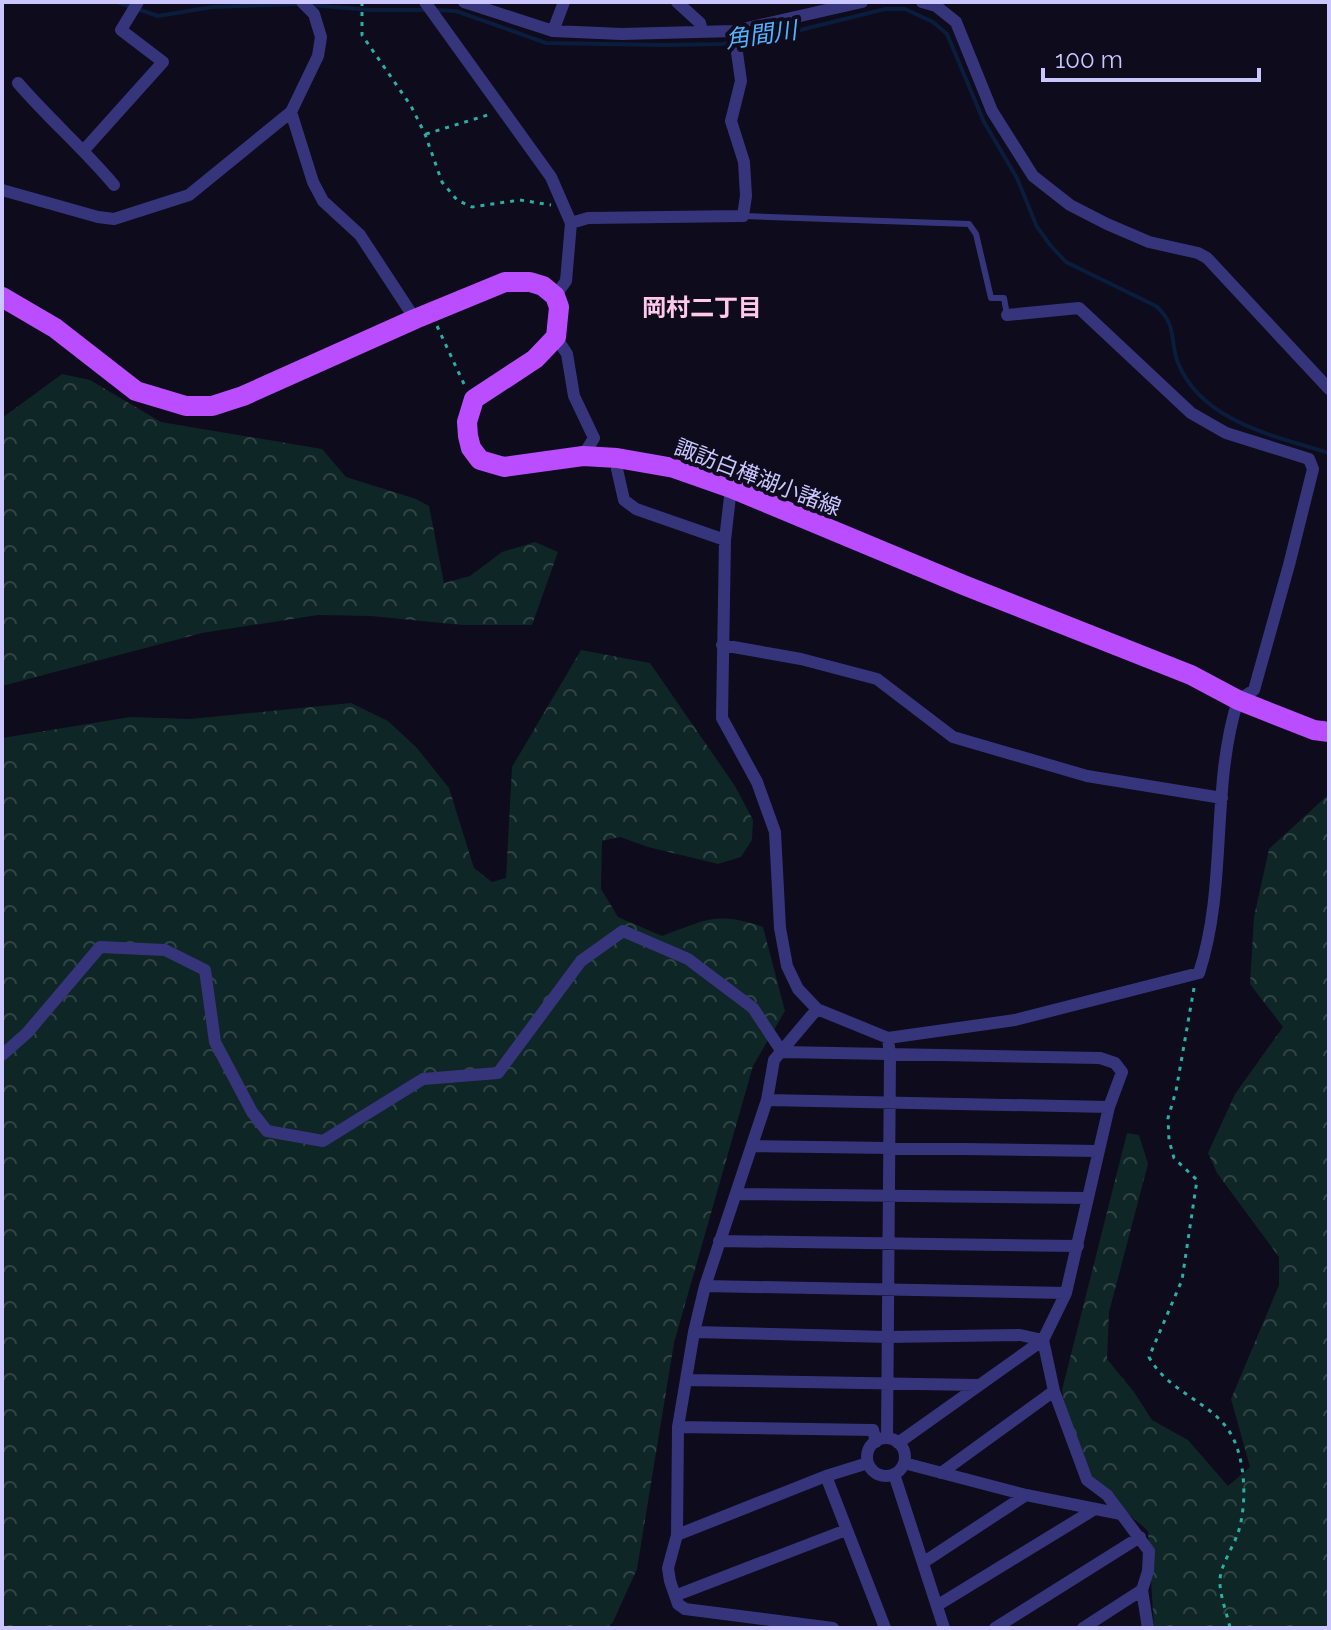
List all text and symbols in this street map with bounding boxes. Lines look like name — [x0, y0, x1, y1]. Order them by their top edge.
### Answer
water label: 角間川 — [723, 15, 802, 54]
scale bar — [1043, 32, 1259, 82]
text: 100 m — [1055, 45, 1123, 74]
district label: 岡村二丁目 — [642, 293, 762, 322]
street label: 諏訪白樺湖小諸線 — [671, 433, 845, 521]

